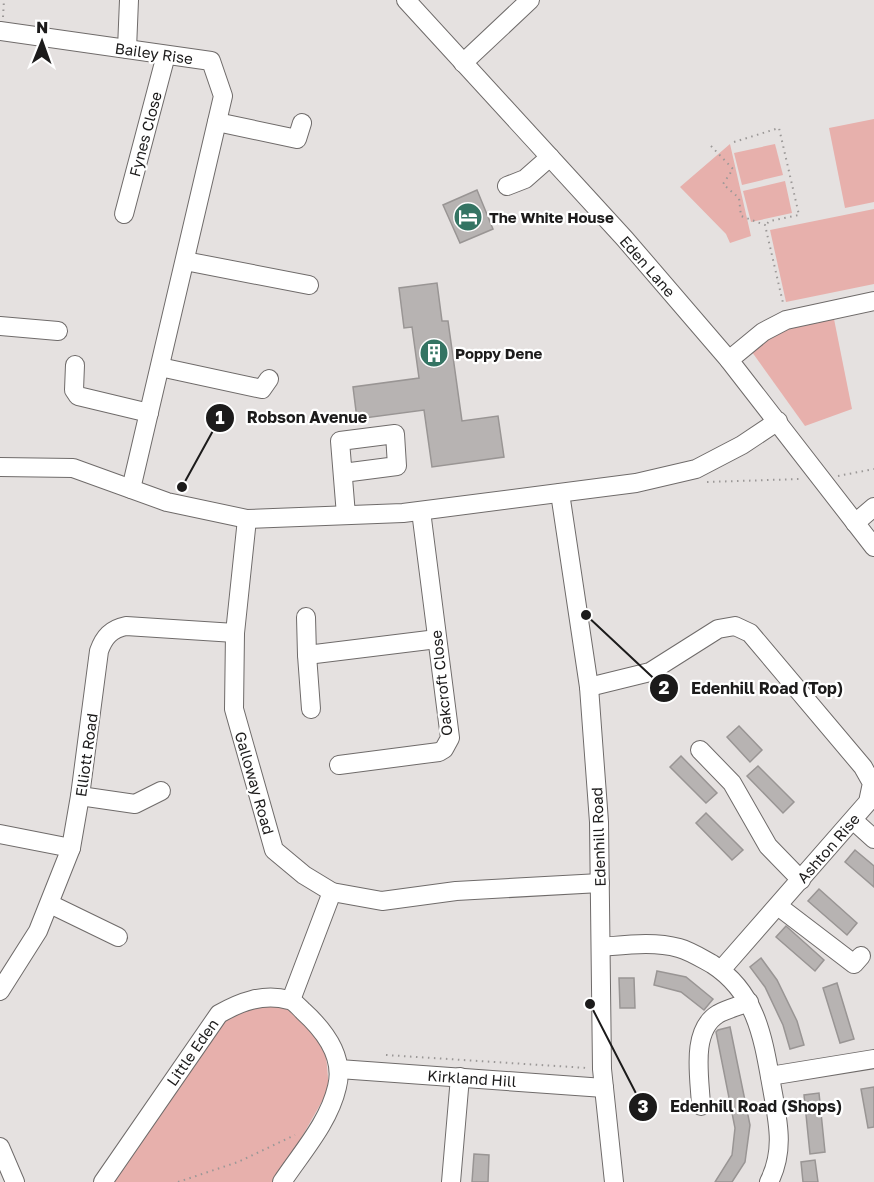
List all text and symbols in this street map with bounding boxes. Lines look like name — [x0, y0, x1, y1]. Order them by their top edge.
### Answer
north arrow — [12, 12, 72, 72]
text: N — [36, 17, 49, 37]
street label: Bailey Rise — [114, 39, 194, 67]
street label: Fynes Close — [125, 89, 165, 179]
hotel icon: The White House — [452, 201, 484, 233]
place label: The White House — [489, 208, 614, 226]
street label: Eden Lane — [617, 232, 680, 300]
building icon: Poppy Dene — [418, 337, 450, 369]
place label: Poppy Dene — [455, 344, 542, 362]
callout: Robson Avenue — [205, 401, 379, 435]
text: 1 — [215, 406, 225, 428]
text: Robson Avenue — [247, 407, 367, 427]
street label: Oakcroft Close — [426, 629, 456, 737]
callout: Edenhill Road (Top) — [649, 671, 855, 705]
text: 2 — [659, 676, 670, 698]
text: Edenhill Road (Top) — [691, 678, 843, 698]
street label: Elliott Road — [71, 712, 101, 798]
street label: Galloway Road — [232, 729, 278, 837]
street label: Edenhill Road — [587, 787, 609, 887]
street label: Ashton Rise — [793, 809, 863, 886]
street label: Little Eden — [162, 1015, 222, 1089]
street label: Kirkland Hill — [427, 1066, 517, 1090]
callout: Edenhill Road (Shops) — [628, 1090, 854, 1124]
text: 3 — [638, 1095, 649, 1117]
text: Edenhill Road (Shops) — [670, 1096, 842, 1116]

